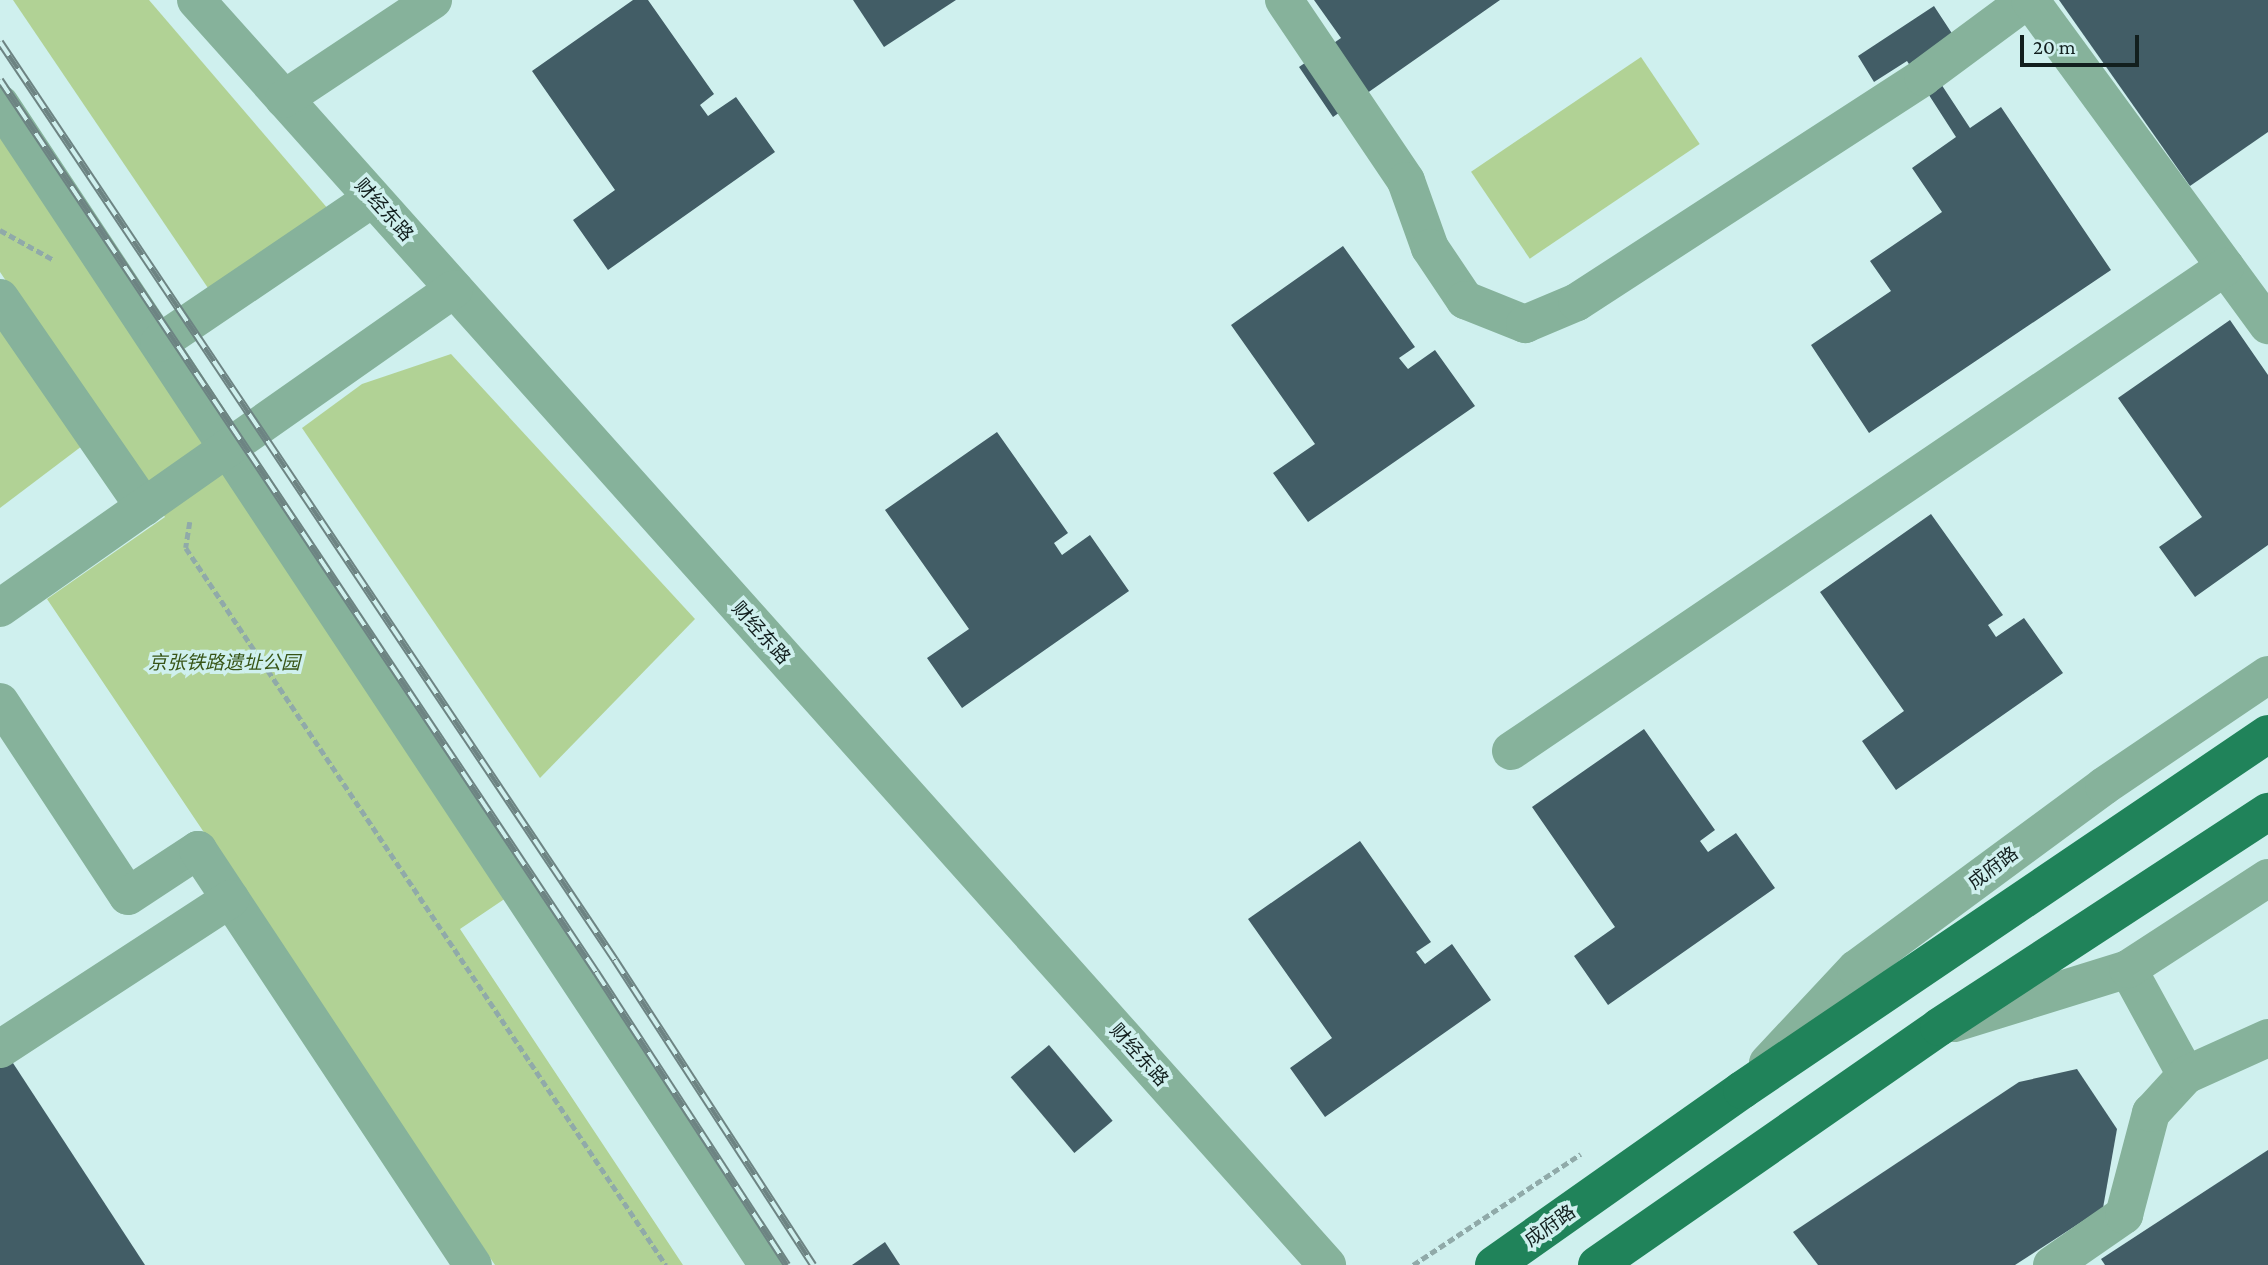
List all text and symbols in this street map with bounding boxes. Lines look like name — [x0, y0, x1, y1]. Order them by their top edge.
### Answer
scale bar — [2023, 21, 2142, 65]
text: 20 m — [2033, 35, 2076, 59]
street label: 财经东路 — [350, 174, 418, 246]
street label: 财经东路 — [727, 597, 795, 669]
park label: 京张铁路遗址公园 — [148, 652, 300, 674]
street label: 成府路 — [1963, 842, 2023, 894]
street label: 财经东路 — [1105, 1019, 1173, 1091]
street label: 成府路 — [1520, 1200, 1580, 1252]

